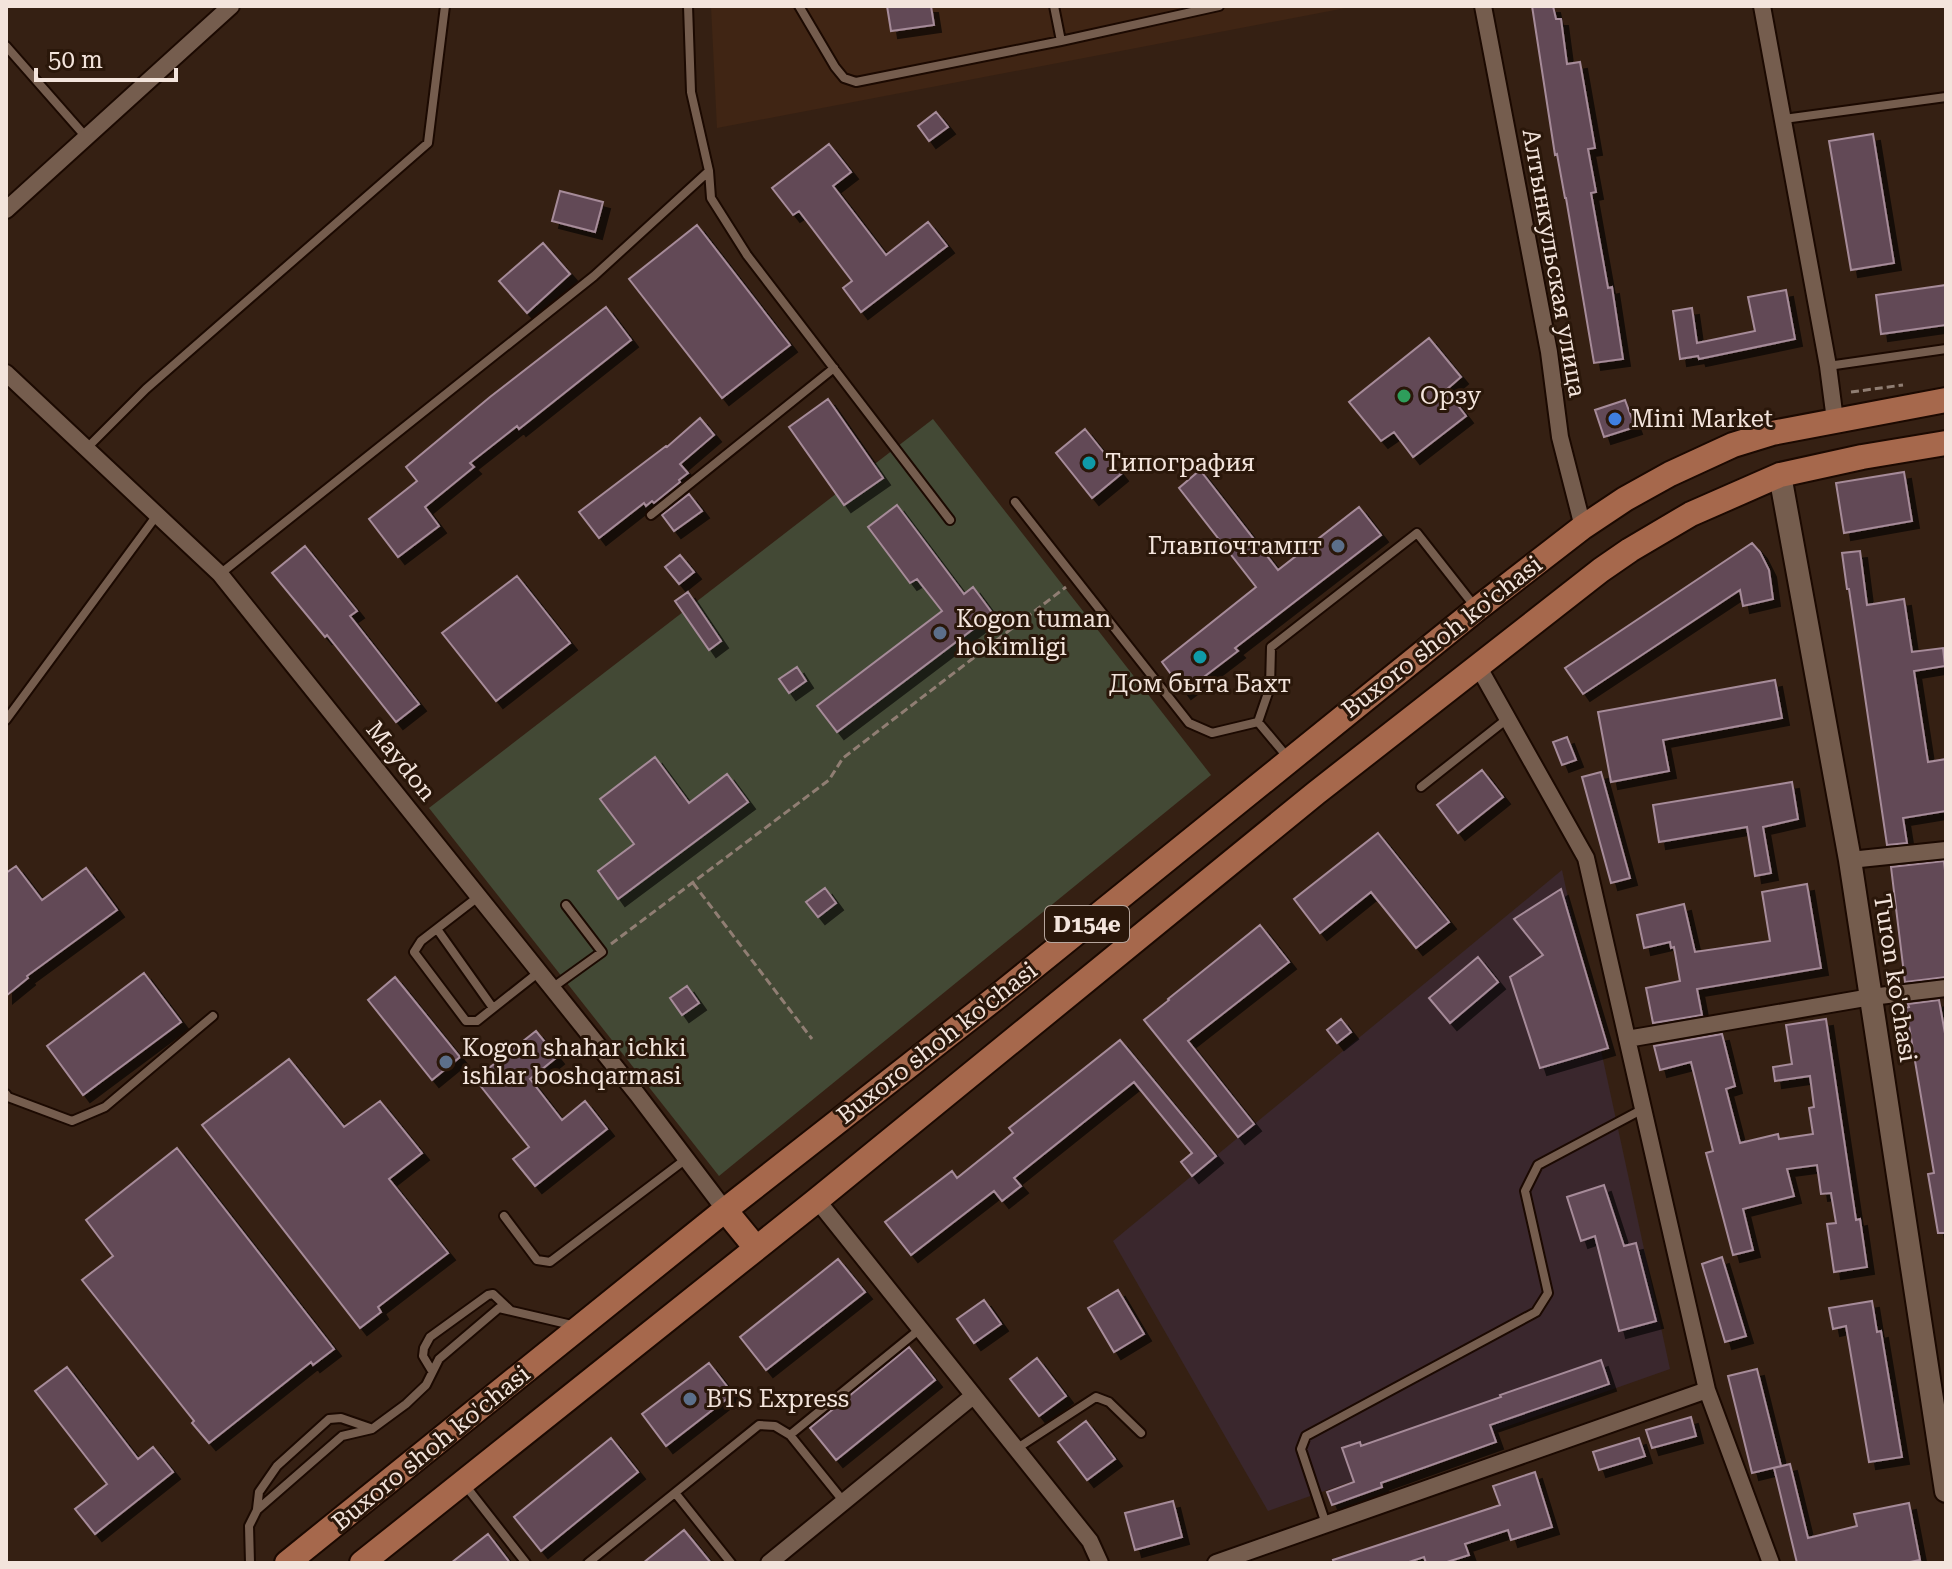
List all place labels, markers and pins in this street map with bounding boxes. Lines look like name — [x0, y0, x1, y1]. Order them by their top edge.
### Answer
place label: Орзу — [1420, 382, 1482, 410]
marker: Орзу — [1395, 387, 1413, 405]
place label: Mini Market — [1631, 405, 1773, 433]
marker: Mini Market — [1606, 410, 1624, 428]
place label: Типография — [1105, 449, 1255, 477]
marker: Типография — [1080, 454, 1098, 472]
place label: Главпочтампт — [1148, 532, 1322, 560]
marker: Главпочтампт — [1329, 537, 1347, 555]
place label: Kogon tuman hokimligi — [956, 605, 1111, 661]
marker: Kogon tuman hokimligi — [931, 624, 949, 642]
marker: Дом быта Бахт — [1191, 648, 1209, 666]
place label: Дом быта Бахт — [1109, 670, 1291, 698]
place label: Kogon shahar ichki ishlar boshqarmasi — [462, 1034, 687, 1090]
marker: Kogon shahar ichki ishlar boshqarmasi — [437, 1053, 455, 1071]
place label: BTS Express — [706, 1385, 849, 1413]
marker: BTS Express — [681, 1390, 699, 1408]

